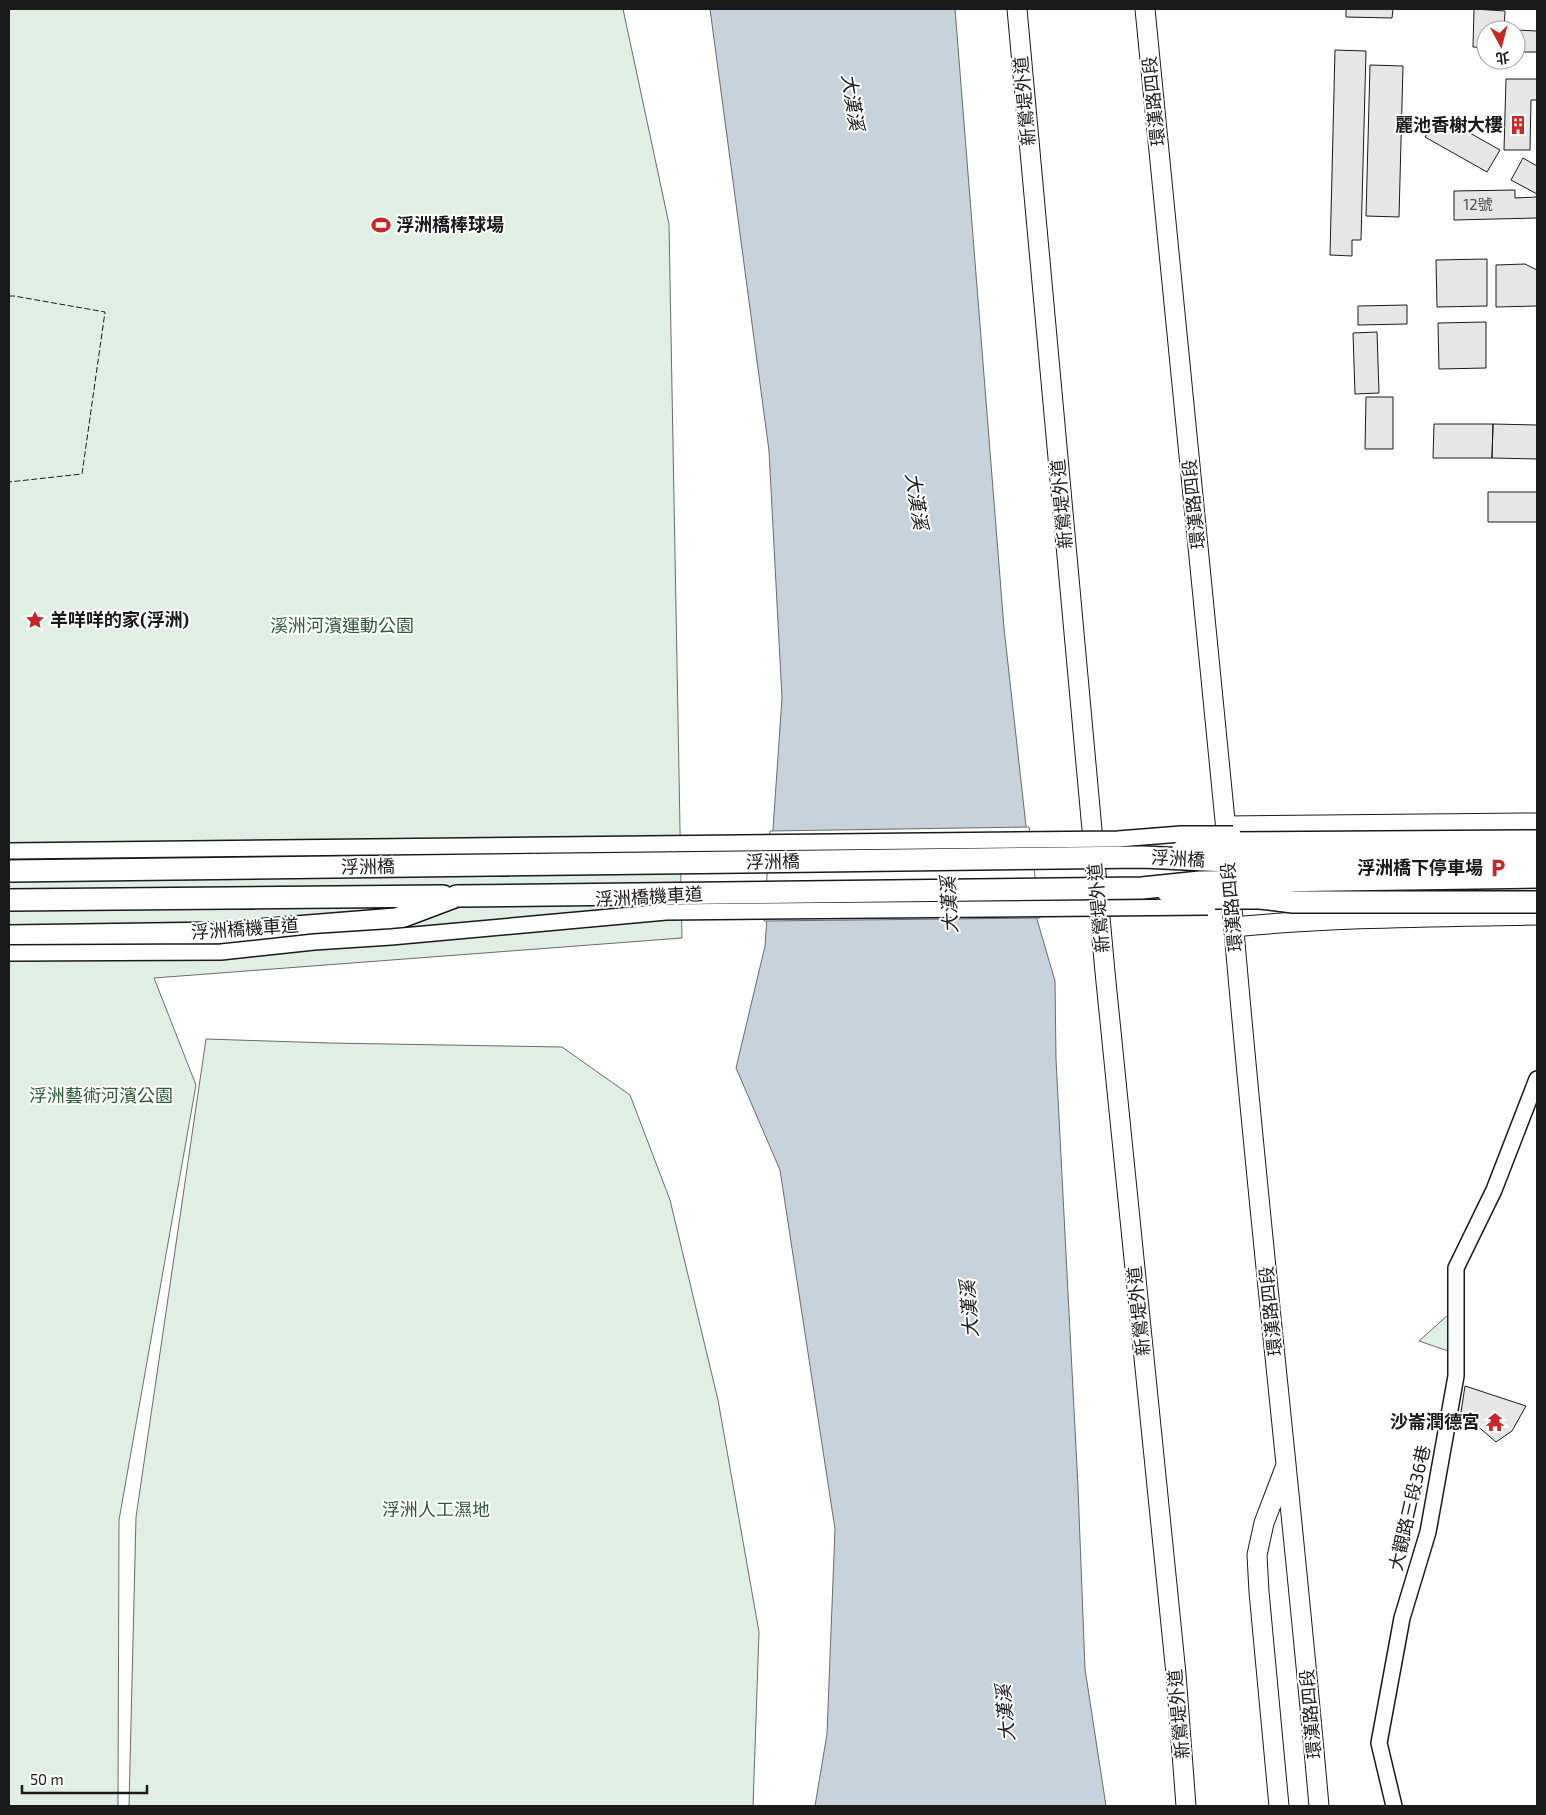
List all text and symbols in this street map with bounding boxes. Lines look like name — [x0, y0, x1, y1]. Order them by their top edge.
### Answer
north arrow — [1476, 20, 1526, 70]
text: 北 — [1495, 49, 1511, 68]
street label: 新鶯堤外道 — [1009, 55, 1039, 147]
street label: 環漢路四段 — [1137, 55, 1169, 147]
water label: 大漢溪 — [838, 72, 870, 135]
place label: 麗池香榭大樓 — [1395, 113, 1503, 135]
building icon: 麗池香榭大樓 — [1507, 114, 1529, 136]
house number: 12號 — [1463, 195, 1493, 213]
place label: 浮洲橋棒球場 — [396, 213, 504, 235]
sports icon: 浮洲橋棒球場 — [370, 214, 392, 236]
street label: 新鶯堤外道 — [1046, 458, 1076, 550]
street label: 環漢路四段 — [1177, 458, 1209, 550]
water label: 大漢溪 — [902, 471, 934, 534]
place label: 羊咩咩的家(浮洲) — [50, 608, 189, 630]
place icon: 羊咩咩的家(浮洲) — [24, 609, 46, 631]
park label: 溪洲河濱運動公園 — [270, 614, 414, 636]
street label: 浮洲橋 — [1151, 846, 1206, 870]
street label: 浮洲橋 — [746, 850, 800, 872]
street label: 浮洲橋 — [341, 855, 395, 877]
place label: 浮洲橋下停車場 — [1357, 856, 1483, 878]
parking icon: 浮洲橋下停車場 — [1487, 857, 1509, 879]
street label: 環漢路四段 — [1216, 861, 1246, 953]
street label: 新鶯堤外道 — [1083, 862, 1113, 954]
water label: 大漢溪 — [935, 873, 961, 934]
street label: 浮洲橋機車道 — [594, 882, 703, 910]
street label: 浮洲橋機車道 — [190, 913, 300, 943]
park label: 浮洲藝術河濱公園 — [29, 1084, 173, 1106]
street label: 新鶯堤外道 — [1122, 1265, 1154, 1357]
street label: 環漢路四段 — [1254, 1265, 1286, 1357]
water label: 大漢溪 — [955, 1277, 982, 1338]
place label: 沙崙潤德宮 — [1390, 1410, 1480, 1432]
temple icon: 沙崙潤德宮 — [1484, 1411, 1506, 1433]
street label: 大觀路三段36巷 — [1384, 1443, 1434, 1573]
park label: 浮洲人工濕地 — [382, 1498, 490, 1520]
street label: 新鶯堤外道 — [1163, 1668, 1193, 1760]
street label: 環漢路四段 — [1295, 1668, 1325, 1760]
water label: 大漢溪 — [990, 1681, 1018, 1742]
scale bar — [22, 1762, 148, 1794]
text: 50 m — [30, 1770, 64, 1788]

